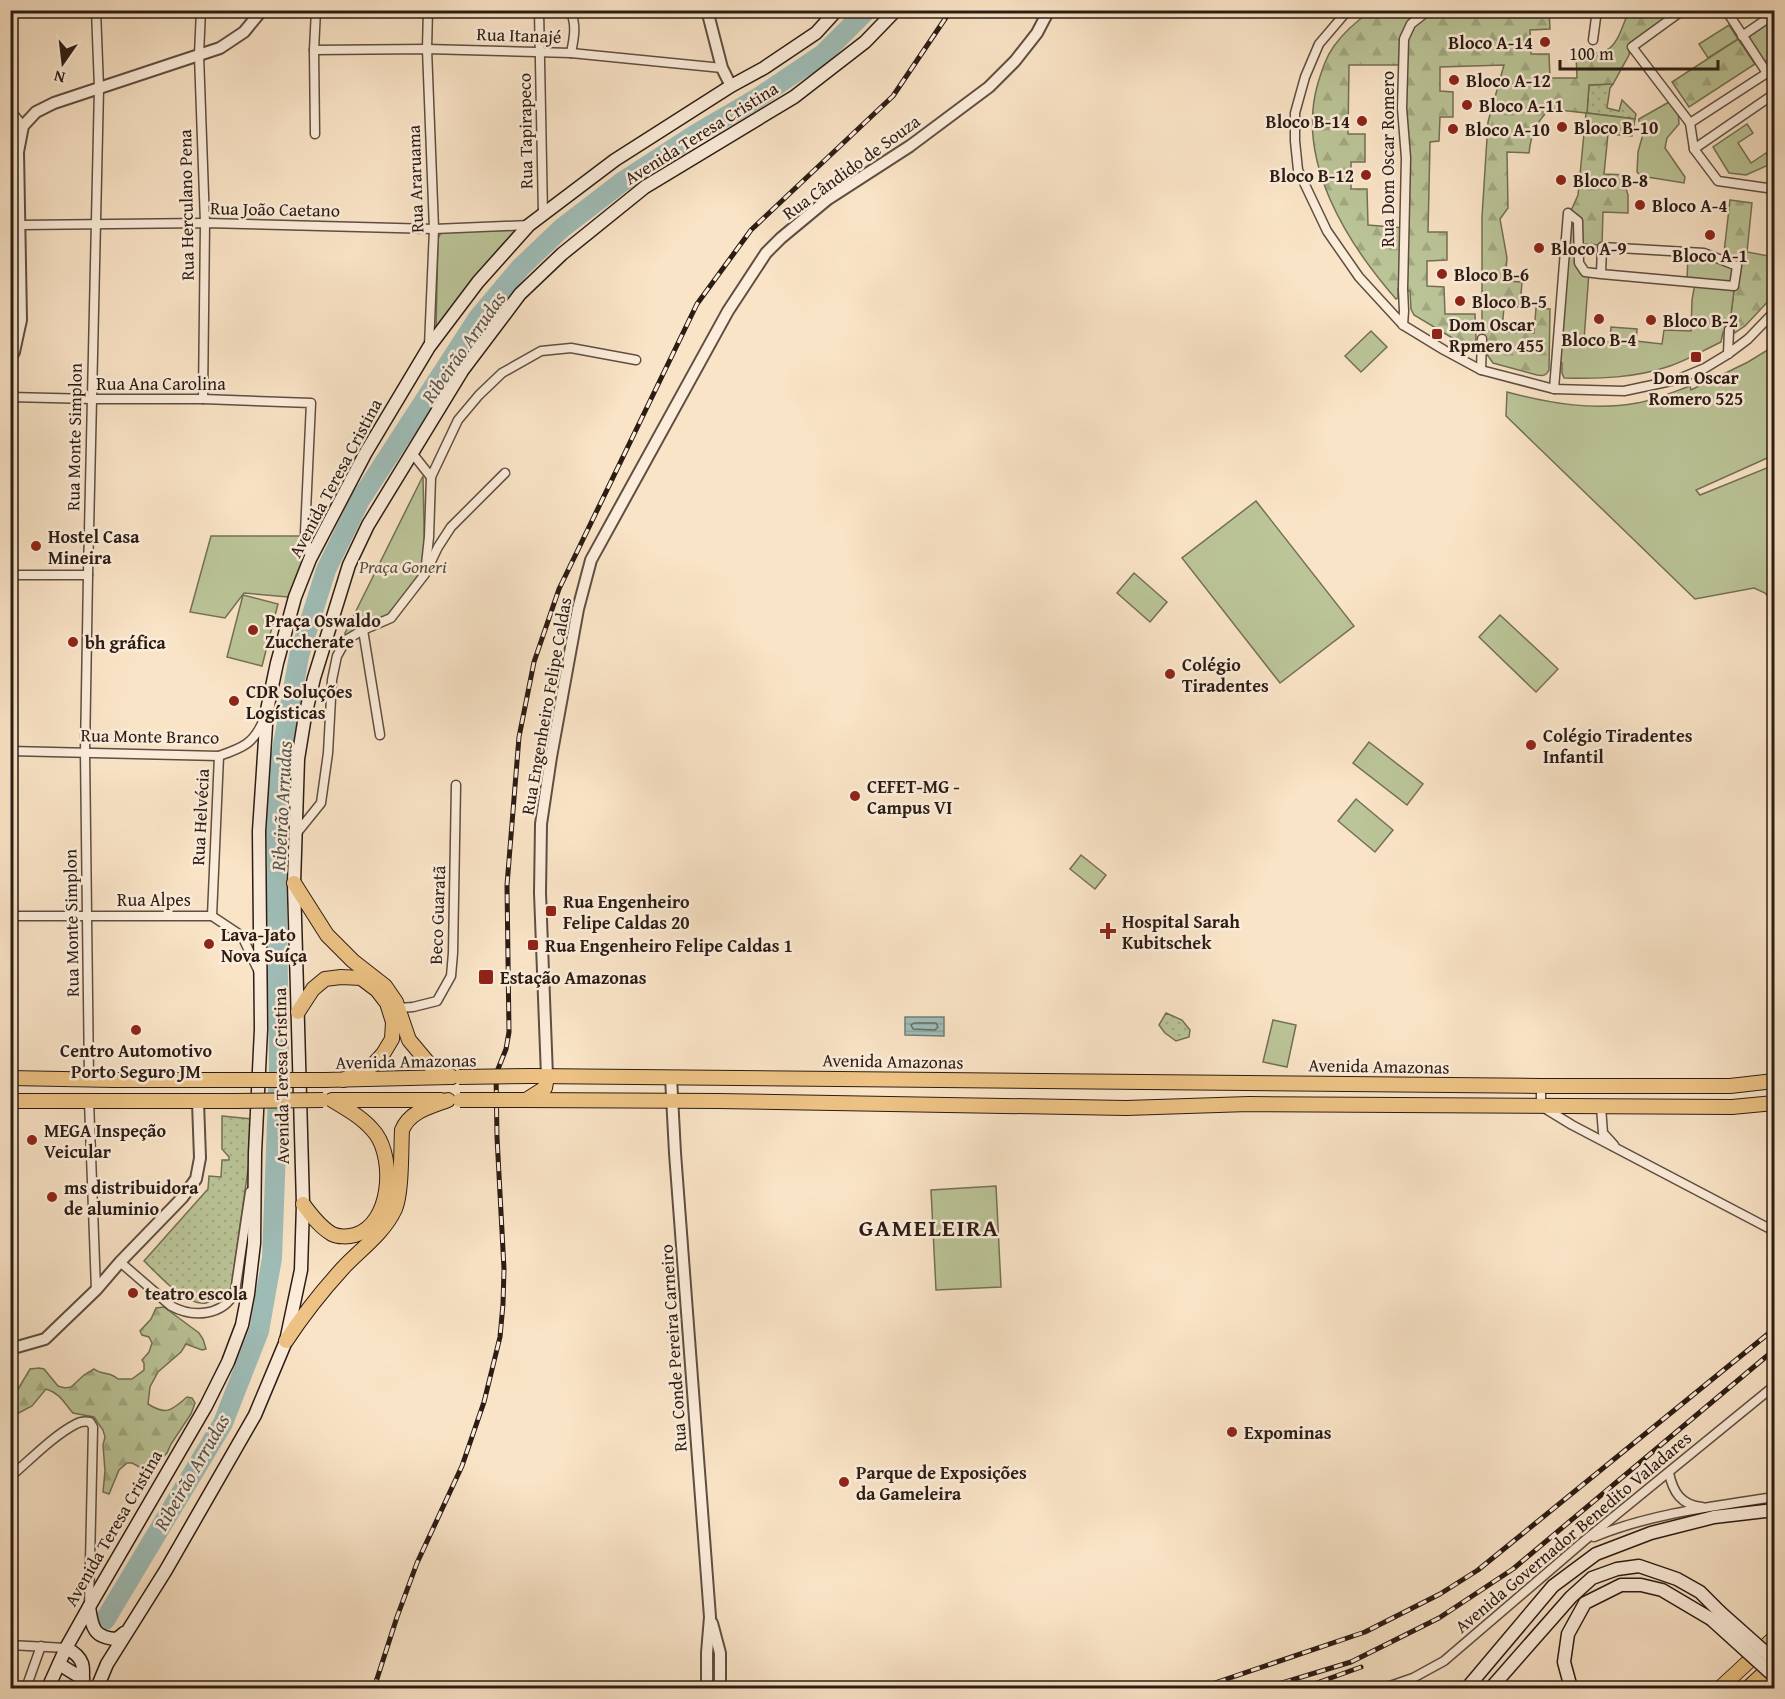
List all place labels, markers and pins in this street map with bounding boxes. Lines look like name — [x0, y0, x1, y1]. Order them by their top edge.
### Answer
place label: Bloco A-14 — [1448, 29, 1533, 56]
marker: Bloco A-14 — [1538, 35, 1552, 49]
place label: Bloco A-12 — [1466, 67, 1551, 94]
marker: Bloco A-12 — [1447, 73, 1461, 87]
place label: Bloco A-11 — [1479, 92, 1564, 119]
marker: Bloco A-11 — [1460, 98, 1474, 112]
place label: Bloco B-14 — [1266, 108, 1350, 135]
marker: Bloco B-14 — [1355, 114, 1369, 128]
place label: Bloco B-10 — [1574, 114, 1658, 141]
place label: Bloco A-10 — [1465, 116, 1550, 143]
marker: Bloco B-10 — [1555, 120, 1569, 134]
marker: Bloco A-10 — [1446, 122, 1460, 136]
place label: Bloco B-12 — [1270, 162, 1354, 189]
place label: Bloco B-8 — [1573, 167, 1648, 194]
marker: Bloco B-12 — [1359, 168, 1373, 182]
marker: Bloco B-8 — [1554, 173, 1568, 187]
place label: Bloco A-4 — [1652, 192, 1727, 219]
marker: Bloco A-4 — [1633, 198, 1647, 212]
marker: Bloco A-1 — [1703, 228, 1717, 242]
place label: Bloco A-9 — [1551, 235, 1626, 262]
marker: Bloco A-9 — [1532, 241, 1546, 255]
place label: Bloco A-1 — [1672, 242, 1748, 269]
place label: Bloco B-6 — [1454, 261, 1529, 288]
marker: Bloco B-6 — [1435, 267, 1449, 281]
place label: Bloco B-5 — [1472, 288, 1547, 315]
marker: Bloco B-5 — [1453, 294, 1467, 308]
place label: Bloco B-2 — [1663, 307, 1738, 334]
place label: Dom Oscar Rpmero 455 — [1449, 311, 1544, 359]
marker: Bloco B-4 — [1592, 312, 1606, 326]
marker: Bloco B-2 — [1644, 313, 1658, 327]
place label: Bloco B-4 — [1561, 326, 1637, 353]
marker: Dom Oscar Rpmero 455 — [1430, 327, 1444, 341]
marker: Dom Oscar Romero 525 — [1689, 350, 1703, 364]
place label: Dom Oscar Romero 525 — [1649, 364, 1743, 412]
place label: Hostel Casa Mineira — [48, 523, 140, 571]
marker: Hostel Casa Mineira — [29, 539, 43, 553]
place label: Praça Oswaldo Zuccherate — [265, 607, 381, 655]
marker: Praça Oswaldo Zuccherate — [246, 623, 260, 637]
place label: bh gráfica — [85, 629, 167, 656]
marker: bh gráfica — [66, 635, 80, 649]
place label: Colégio Tiradentes — [1182, 651, 1269, 699]
marker: Colégio Tiradentes — [1163, 667, 1177, 681]
place label: CDR Soluções Logísticas — [246, 678, 353, 726]
marker: CDR Soluções Logísticas — [227, 694, 241, 708]
place label: Colégio Tiradentes Infantil — [1543, 722, 1693, 770]
marker: Colégio Tiradentes Infantil — [1524, 738, 1538, 752]
place label: CEFET-MG - Campus VI — [867, 773, 960, 821]
marker: CEFET-MG - Campus VI — [848, 789, 862, 803]
place label: Rua Engenheiro Felipe Caldas 20 — [563, 888, 690, 936]
marker: Rua Engenheiro Felipe Caldas 20 — [544, 904, 558, 918]
place label: Hospital Sarah Kubitschek — [1122, 908, 1240, 956]
place label: Lava-Jato Nova Suíça — [221, 921, 308, 969]
marker: Hospital Sarah Kubitschek — [1099, 922, 1117, 940]
place label: Rua Engenheiro Felipe Caldas 1 — [545, 932, 793, 959]
marker: Lava-Jato Nova Suíça — [202, 937, 216, 951]
marker: Rua Engenheiro Felipe Caldas 1 — [526, 938, 540, 952]
place label: Estação Amazonas — [500, 964, 647, 991]
marker: Estação Amazonas — [477, 968, 495, 986]
marker: Centro Automotivo Porto Seguro JM — [129, 1023, 143, 1037]
place label: Centro Automotivo Porto Seguro JM — [60, 1037, 212, 1085]
place label: MEGA Inspeção Veicular — [44, 1117, 167, 1165]
marker: MEGA Inspeção Veicular — [25, 1133, 39, 1147]
place label: ms distribuidora de aluminio — [64, 1174, 199, 1222]
marker: ms distribuidora de aluminio — [45, 1190, 59, 1204]
place label: teatro escola — [145, 1280, 248, 1307]
marker: teatro escola — [126, 1286, 140, 1300]
place label: Expominas — [1244, 1419, 1332, 1446]
marker: Expominas — [1225, 1425, 1239, 1439]
place label: Parque de Exposições da Gameleira — [856, 1459, 1027, 1507]
marker: Parque de Exposições da Gameleira — [837, 1475, 851, 1489]

